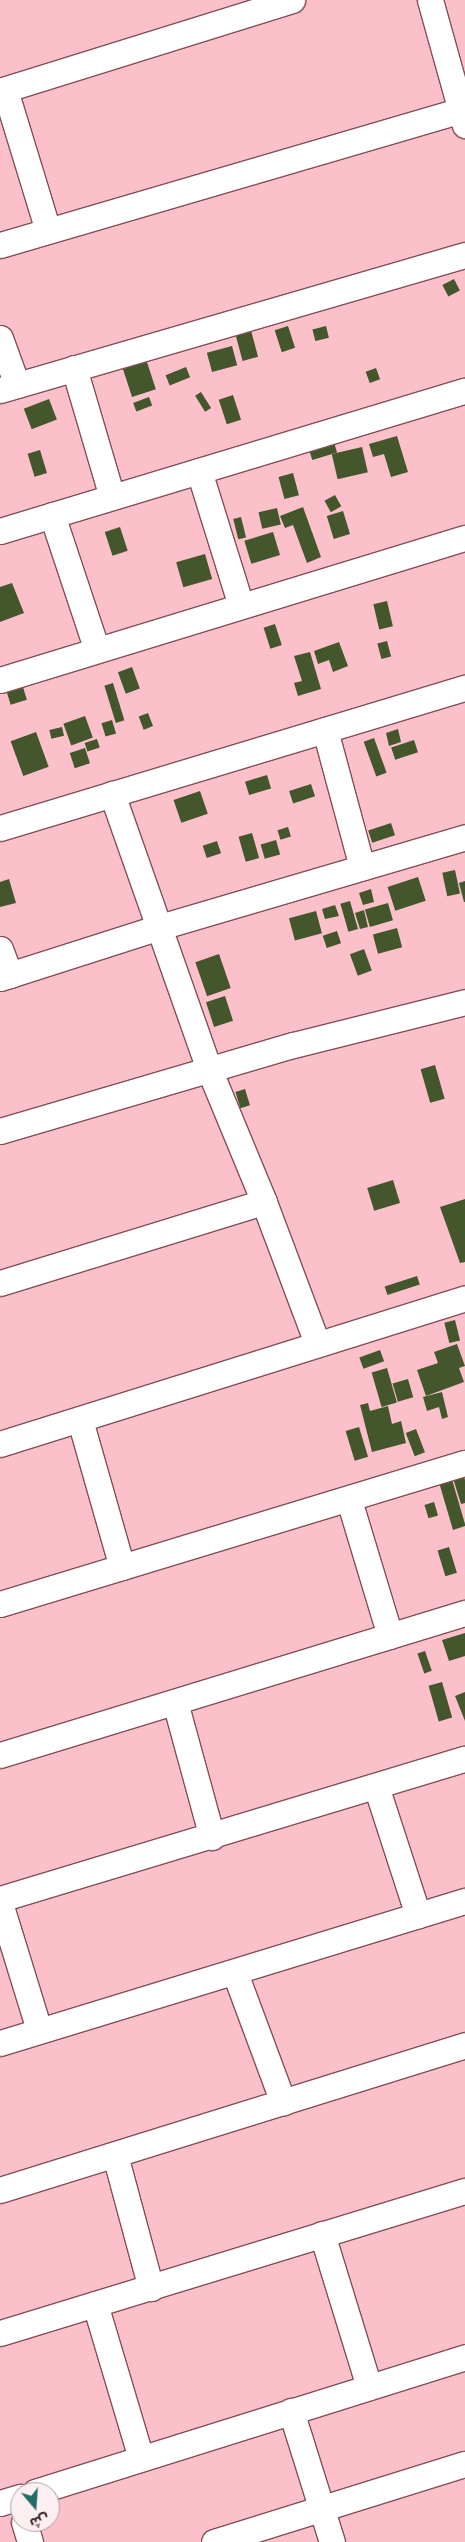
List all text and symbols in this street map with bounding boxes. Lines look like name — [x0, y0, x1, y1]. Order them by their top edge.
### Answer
north arrow — [10, 2482, 60, 2532]
text: ش — [28, 2510, 51, 2532]

